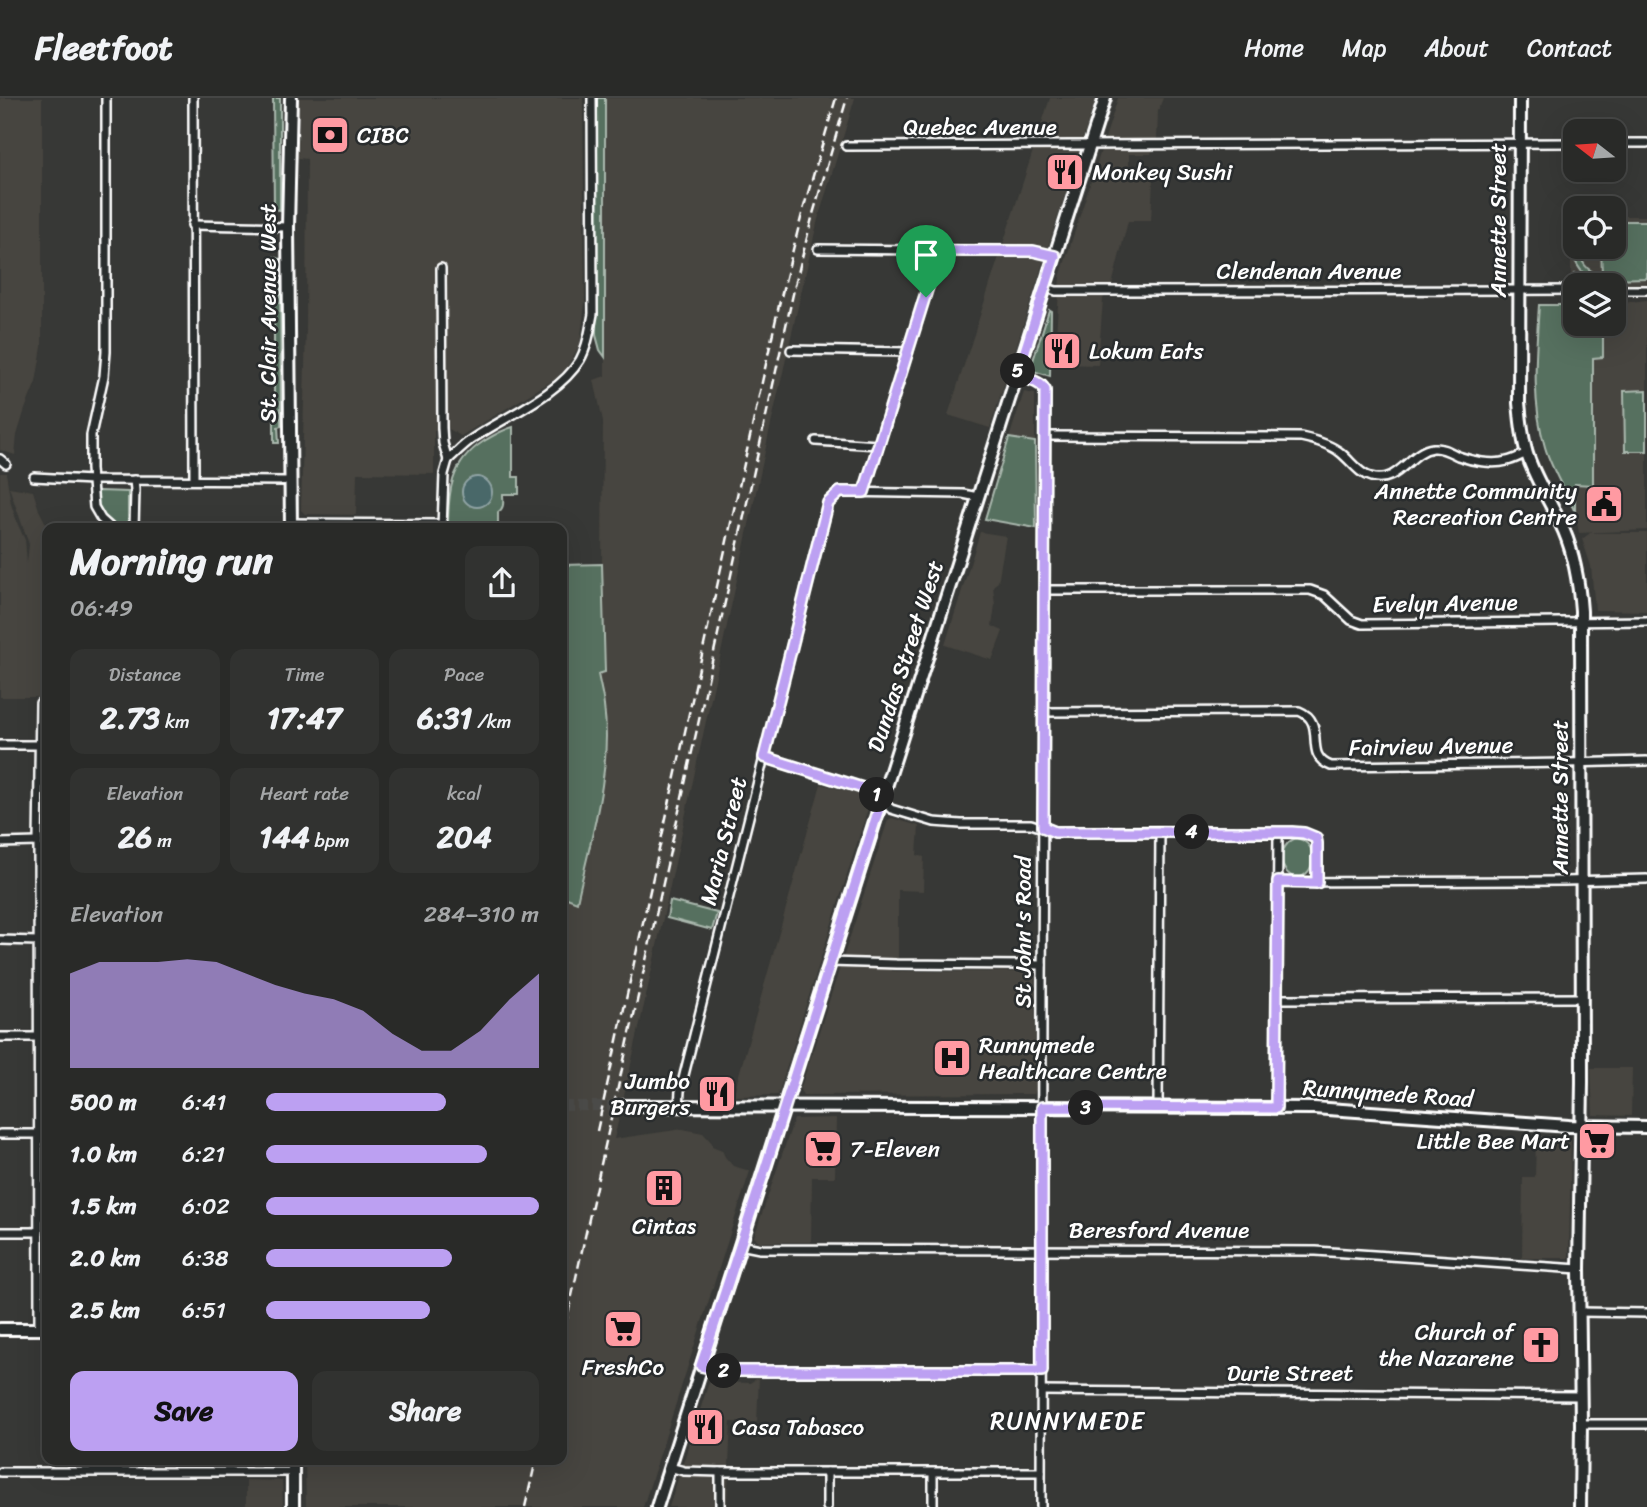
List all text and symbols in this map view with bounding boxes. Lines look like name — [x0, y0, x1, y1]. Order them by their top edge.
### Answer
text: Fleetfoot — [35, 19, 173, 77]
text: Home — [1244, 27, 1304, 69]
text: Map — [1342, 27, 1386, 69]
text: About — [1424, 27, 1489, 69]
text: Contact — [1527, 27, 1612, 69]
street label: Quebec Avenue — [903, 107, 1057, 148]
bank icon: CIBC — [309, 114, 351, 156]
place label: CIBC — [357, 115, 409, 156]
north arrow — [1563, 119, 1626, 182]
map controls — [1563, 119, 1626, 336]
street label: Annette Street — [1478, 143, 1519, 298]
restaurant icon: Monkey Sushi — [1044, 151, 1086, 193]
place label: Monkey Sushi — [1092, 152, 1233, 193]
button: locate — [1563, 196, 1626, 259]
street label: St. Clair Avenue West — [248, 203, 289, 423]
pin — [896, 225, 956, 297]
icon: arrive — [907, 236, 945, 274]
street label: Clendenan Avenue — [1217, 251, 1401, 292]
button: layers — [1563, 273, 1626, 336]
restaurant icon: Lokum Eats — [1041, 330, 1083, 372]
place label: Lokum Eats — [1089, 331, 1204, 372]
pin: 5 — [1000, 354, 1036, 388]
text: 5 — [1012, 354, 1023, 387]
place label: Annette Community Recreation Centre — [1373, 471, 1577, 538]
public building icon: Annette Community Recreation Centre — [1583, 483, 1625, 525]
text: Morning run — [70, 528, 273, 595]
button: share — [465, 546, 539, 620]
street label: Dundas Street West — [855, 555, 956, 758]
street label: Evelyn Avenue — [1372, 582, 1518, 625]
text: 06:49 — [70, 588, 133, 629]
text: Distance — [109, 658, 181, 691]
text: Time — [284, 658, 325, 691]
text: Pace — [444, 658, 484, 691]
text: 2.73 — [100, 691, 160, 745]
text: 17:47 — [267, 691, 342, 745]
text: 6:31 — [417, 691, 472, 745]
text: km — [160, 705, 190, 738]
text: /km — [472, 705, 511, 738]
street label: Annette Street — [1540, 720, 1581, 875]
street label: Fairview Avenue — [1348, 725, 1514, 768]
street label: Maria Street — [688, 772, 759, 910]
text: Elevation — [106, 777, 183, 810]
text: Heart rate — [260, 777, 349, 810]
text: kcal — [447, 777, 481, 810]
pin: 1 — [860, 778, 894, 812]
text: 1 — [872, 778, 881, 811]
text: 26 — [118, 810, 152, 864]
text: 144 — [259, 810, 310, 864]
text: 204 — [437, 810, 492, 864]
pin: 4 — [1174, 814, 1210, 850]
text: 4 — [1186, 815, 1197, 848]
text: m — [152, 824, 172, 857]
text: bpm — [310, 824, 350, 857]
street label: St John's Road — [1003, 854, 1044, 1008]
text: Elevation — [70, 894, 163, 935]
text: 284–310 m — [424, 894, 539, 935]
place label: Runnymede Healthcare Centre — [979, 1025, 1167, 1092]
hospital icon: Runnymede Healthcare Centre — [931, 1037, 973, 1079]
place label: Jumbo Burgers — [610, 1061, 690, 1128]
street label: Runnymede Road — [1301, 1067, 1476, 1120]
restaurant icon: Jumbo Burgers — [696, 1073, 738, 1115]
text: 500 m — [70, 1082, 137, 1123]
text: 6:41 — [182, 1082, 226, 1123]
pin: 3 — [1068, 1090, 1104, 1126]
text: 3 — [1080, 1091, 1091, 1124]
supermarket icon: Little Bee Mart — [1576, 1120, 1618, 1162]
place label: Little Bee Mart — [1416, 1121, 1570, 1162]
supermarket icon: 7-Eleven — [802, 1128, 844, 1170]
place label: 7-Eleven — [850, 1129, 940, 1170]
text: 1.0 km — [70, 1134, 137, 1175]
text: 6:21 — [182, 1134, 225, 1175]
building icon: Cintas — [643, 1167, 685, 1209]
text: 1.5 km — [70, 1186, 137, 1227]
text: 6:02 — [182, 1186, 230, 1227]
place label: Cintas — [632, 1206, 697, 1247]
street label: Beresford Avenue — [1069, 1210, 1249, 1251]
text: 2.0 km — [70, 1238, 141, 1279]
text: 6:38 — [182, 1238, 229, 1279]
text: 2.5 km — [70, 1290, 140, 1331]
text: 6:51 — [182, 1290, 226, 1331]
supermarket icon: FreshCo — [602, 1308, 644, 1350]
place label: Church of the Nazarene — [1379, 1312, 1517, 1379]
church icon: Church of the Nazarene — [1520, 1324, 1562, 1366]
place label: FreshCo — [582, 1347, 665, 1388]
street label: Durie Street — [1227, 1353, 1353, 1394]
pin: 2 — [706, 1354, 742, 1388]
text: 2 — [718, 1354, 729, 1387]
button: Save — [70, 1371, 298, 1451]
button: Share — [312, 1371, 539, 1451]
district label: RUNNYMEDE — [990, 1400, 1146, 1442]
restaurant icon: Casa Tabasco — [684, 1406, 726, 1448]
place label: Casa Tabasco — [732, 1407, 864, 1448]

